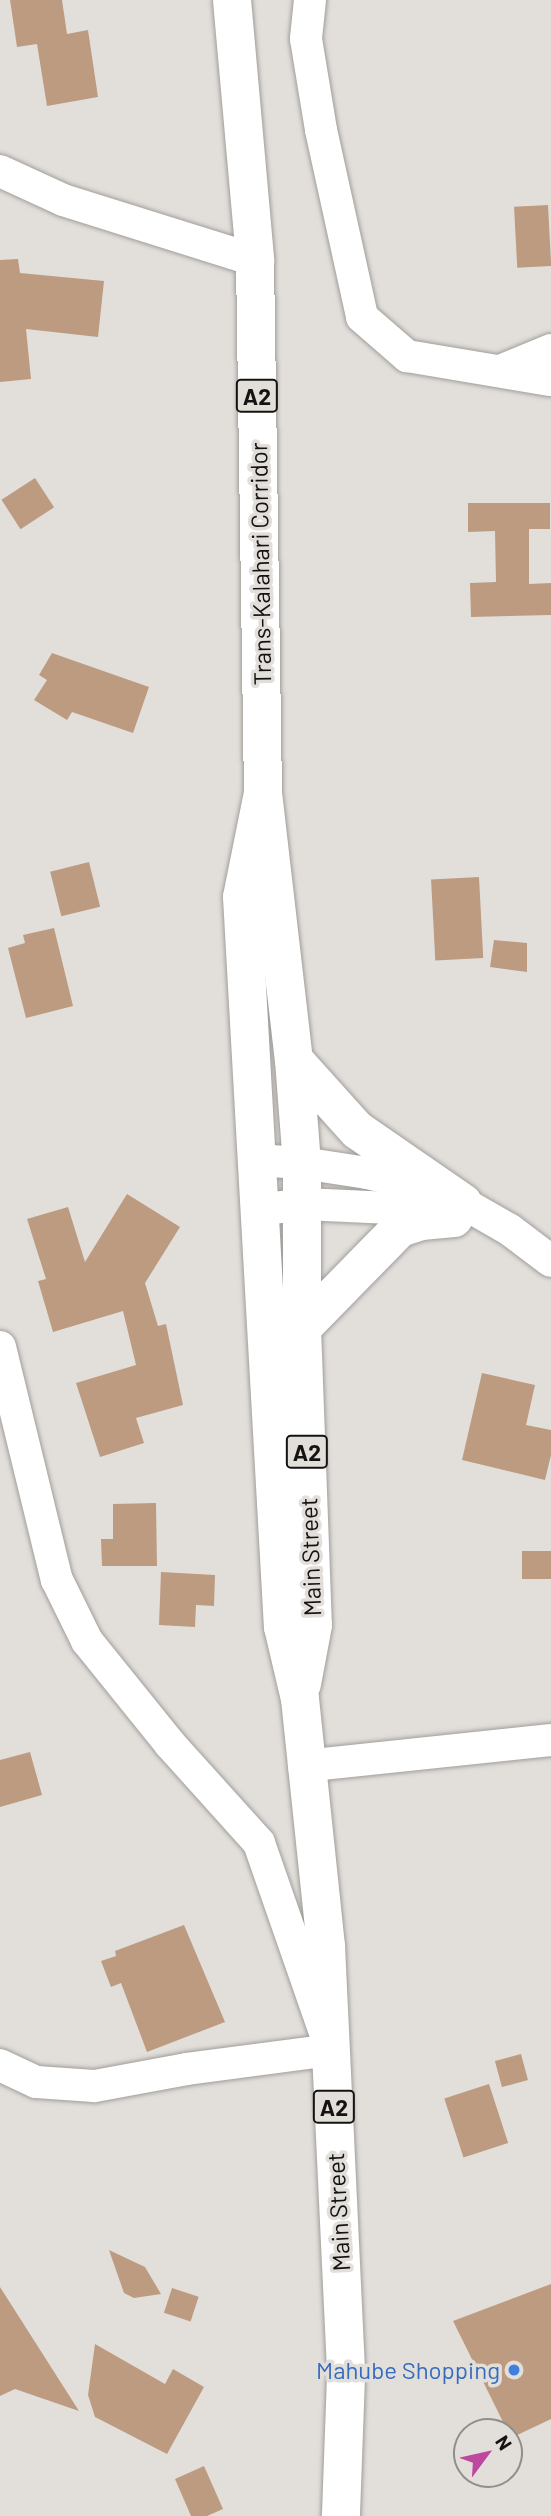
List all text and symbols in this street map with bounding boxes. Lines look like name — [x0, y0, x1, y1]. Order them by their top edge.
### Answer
road number: A2 — [234, 376, 280, 416]
street label: Trans-Kalahari Corridor — [243, 442, 277, 686]
road number: A2 — [284, 1432, 330, 1471]
street label: Main Street — [294, 1497, 326, 1617]
road number: A2 — [311, 2088, 357, 2126]
street label: Main Street — [321, 2152, 355, 2272]
place label: Mahube Shopping — [316, 2356, 500, 2384]
marker: Mahube Shopping — [506, 2362, 522, 2378]
north arrow — [453, 2418, 523, 2488]
text: N — [491, 2431, 517, 2454]

